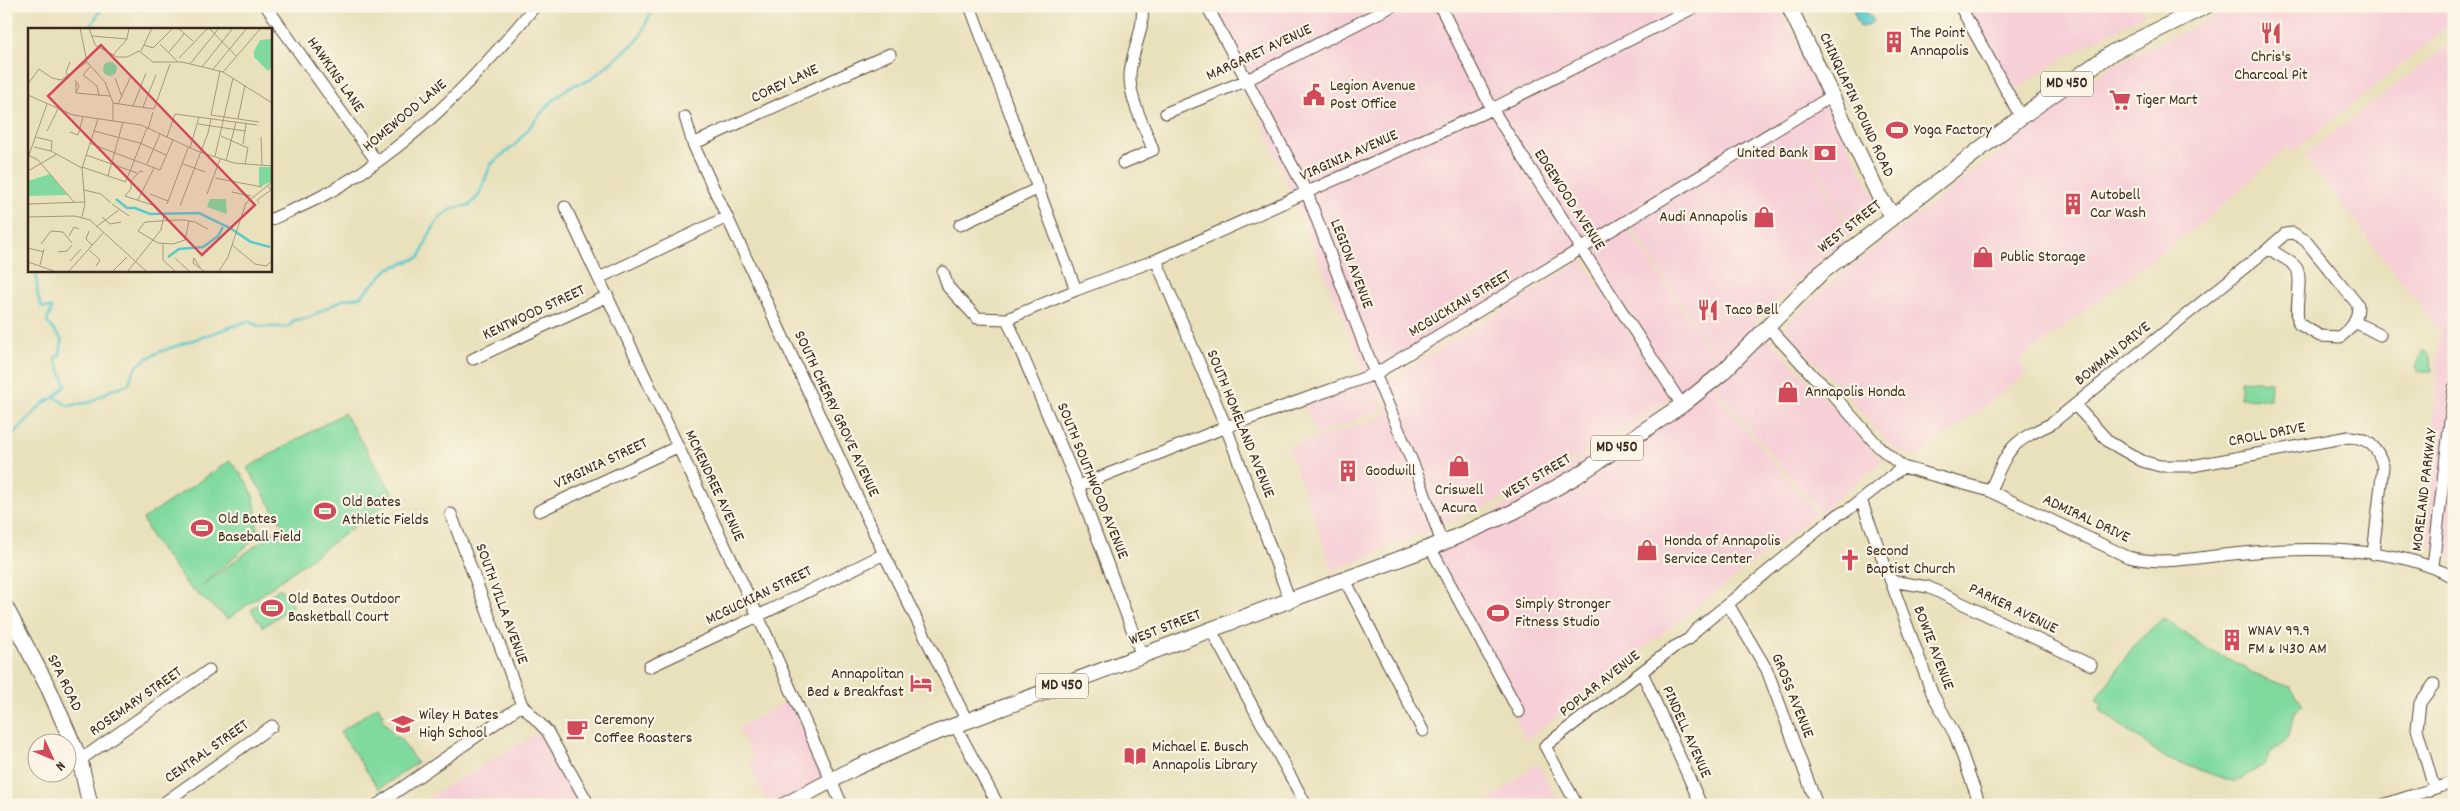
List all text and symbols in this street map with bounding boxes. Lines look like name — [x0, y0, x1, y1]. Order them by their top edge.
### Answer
street label: MARGARET AVENUE — [1202, 18, 1316, 88]
restaurant icon: Chris's Charcoal Pit — [2258, 20, 2284, 46]
place label: The Point Annapolis — [1910, 22, 1969, 63]
inset map — [28, 28, 271, 271]
street label: CHINQUAPIN ROUND ROAD — [1812, 29, 1900, 181]
building icon: The Point Annapolis — [1881, 29, 1907, 55]
street label: HAWKINS LANE — [300, 33, 370, 118]
place label: Chris's Charcoal Pit — [2234, 46, 2308, 87]
street label: COREY LANE — [747, 58, 823, 110]
road number: MD 450 — [2041, 72, 2093, 96]
street label: HOMEWOOD LANE — [358, 73, 453, 158]
place label: Legion Avenue Post Office — [1330, 75, 1415, 116]
public building icon: Legion Avenue Post Office — [1301, 82, 1327, 108]
supermarket icon: Tiger Mart — [2107, 87, 2133, 113]
place label: Tiger Mart — [2136, 89, 2198, 112]
sports icon: Yoga Factory — [1884, 117, 1910, 143]
place label: Yoga Factory — [1914, 119, 1992, 142]
street label: VIRGINIA AVENUE — [1296, 124, 1402, 188]
bank icon: United Bank — [1812, 140, 1838, 166]
place label: United Bank — [1737, 142, 1808, 165]
street label: EDGEWOOD AVENUE — [1528, 145, 1611, 256]
place label: Autobell Car Wash — [2090, 184, 2146, 225]
building icon: Autobell Car Wash — [2060, 191, 2086, 217]
street label: WEST STREET — [1813, 194, 1887, 259]
shop icon: Audi Annapolis — [1751, 204, 1777, 230]
place label: Audi Annapolis — [1659, 206, 1748, 229]
street label: LEGION AVENUE — [1323, 216, 1379, 313]
shop icon: Public Storage — [1970, 244, 1996, 270]
place label: Public Storage — [2000, 246, 2086, 269]
street label: MCGUCKIAN STREET — [1404, 264, 1516, 344]
street label: KENTWOOD STREET — [479, 279, 590, 347]
restaurant icon: Taco Bell — [1695, 297, 1721, 323]
place label: Taco Bell — [1725, 299, 1779, 322]
street label: BOWMAN DRIVE — [2070, 316, 2156, 392]
street label: SOUTH CHERRY GROVE AVENUE — [787, 327, 885, 502]
street label: SOUTH HOMELAND AVENUE — [1200, 346, 1281, 502]
shop icon: Annapolis Honda — [1775, 379, 1801, 405]
place label: Annapolis Honda — [1805, 381, 1906, 404]
street label: SOUTH SOUTHWOOD AVENUE — [1050, 399, 1134, 563]
street label: CROLL DRIVE — [2227, 416, 2308, 454]
street label: MCKENDREE AVENUE — [678, 426, 750, 546]
street label: MORELAND PARKWAY — [2406, 426, 2444, 553]
street label: VIRGINIA STREET — [550, 432, 652, 496]
road number: MD 450 — [1591, 436, 1643, 460]
street label: WEST STREET — [1498, 448, 1576, 506]
shop icon: Criswell Acura — [1446, 453, 1472, 479]
building icon: Goodwill — [1335, 458, 1361, 484]
place label: Goodwill — [1365, 460, 1416, 483]
place label: Criswell Acura — [1435, 479, 1483, 520]
street label: ADMIRAL DRIVE — [2039, 489, 2134, 550]
place label: Old Bates Athletic Fields — [342, 491, 429, 532]
sports icon: Old Bates Athletic Fields — [312, 498, 338, 524]
place label: Old Bates Baseball Field — [218, 508, 301, 549]
sports icon: Old Bates Baseball Field — [189, 515, 215, 541]
place label: Honda of Annapolis Service Center — [1664, 530, 1781, 571]
shop icon: Honda of Annapolis Service Center — [1634, 537, 1660, 563]
street label: SOUTH VILLA AVENUE — [468, 540, 534, 668]
place label: Second Baptist Church — [1866, 540, 1955, 581]
church icon: Second Baptist Church — [1837, 547, 1863, 573]
street label: MCGUCKIAN STREET — [702, 560, 817, 632]
street label: PARKER AVENUE — [1965, 578, 2062, 641]
place label: Old Bates Outdoor Basketball Court — [288, 588, 400, 629]
place label: Simply Stronger Fitness Studio — [1515, 593, 1611, 634]
sports icon: Old Bates Outdoor Basketball Court — [259, 595, 285, 621]
sports icon: Simply Stronger Fitness Studio — [1485, 600, 1511, 626]
street label: WEST STREET — [1126, 603, 1205, 652]
street label: BOWIE AVENUE — [1906, 603, 1960, 694]
place label: WNAV 99.9 FM & 1430 AM — [2248, 620, 2327, 661]
building icon: WNAV 99.9 FM & 1430 AM — [2219, 627, 2245, 653]
street label: POPLAR AVENUE — [1555, 645, 1646, 723]
street label: GROSS AVENUE — [1765, 650, 1820, 742]
street label: SPA ROAD — [40, 651, 88, 715]
street label: ROSEMARY STREET — [85, 661, 188, 743]
place label: Annapolitan Bed & Breakfast — [807, 663, 904, 704]
hotel icon: Annapolitan Bed & Breakfast — [908, 670, 934, 696]
road number: MD 450 — [1036, 674, 1088, 698]
street label: PINDELL AVENUE — [1655, 682, 1717, 783]
place label: Wiley H Bates High School — [419, 704, 499, 745]
place label: Ceremony Coffee Roasters — [594, 709, 693, 750]
school or university icon: Wiley H Bates High School — [390, 711, 416, 737]
street label: CENTRAL STREET — [160, 714, 254, 790]
cafe icon: Ceremony Coffee Roasters — [564, 716, 590, 742]
north arrow — [28, 734, 78, 784]
place label: Michael E. Busch Annapolis Library — [1152, 736, 1257, 777]
library icon: Michael E. Busch Annapolis Library — [1122, 743, 1148, 769]
text: N — [50, 756, 70, 775]

